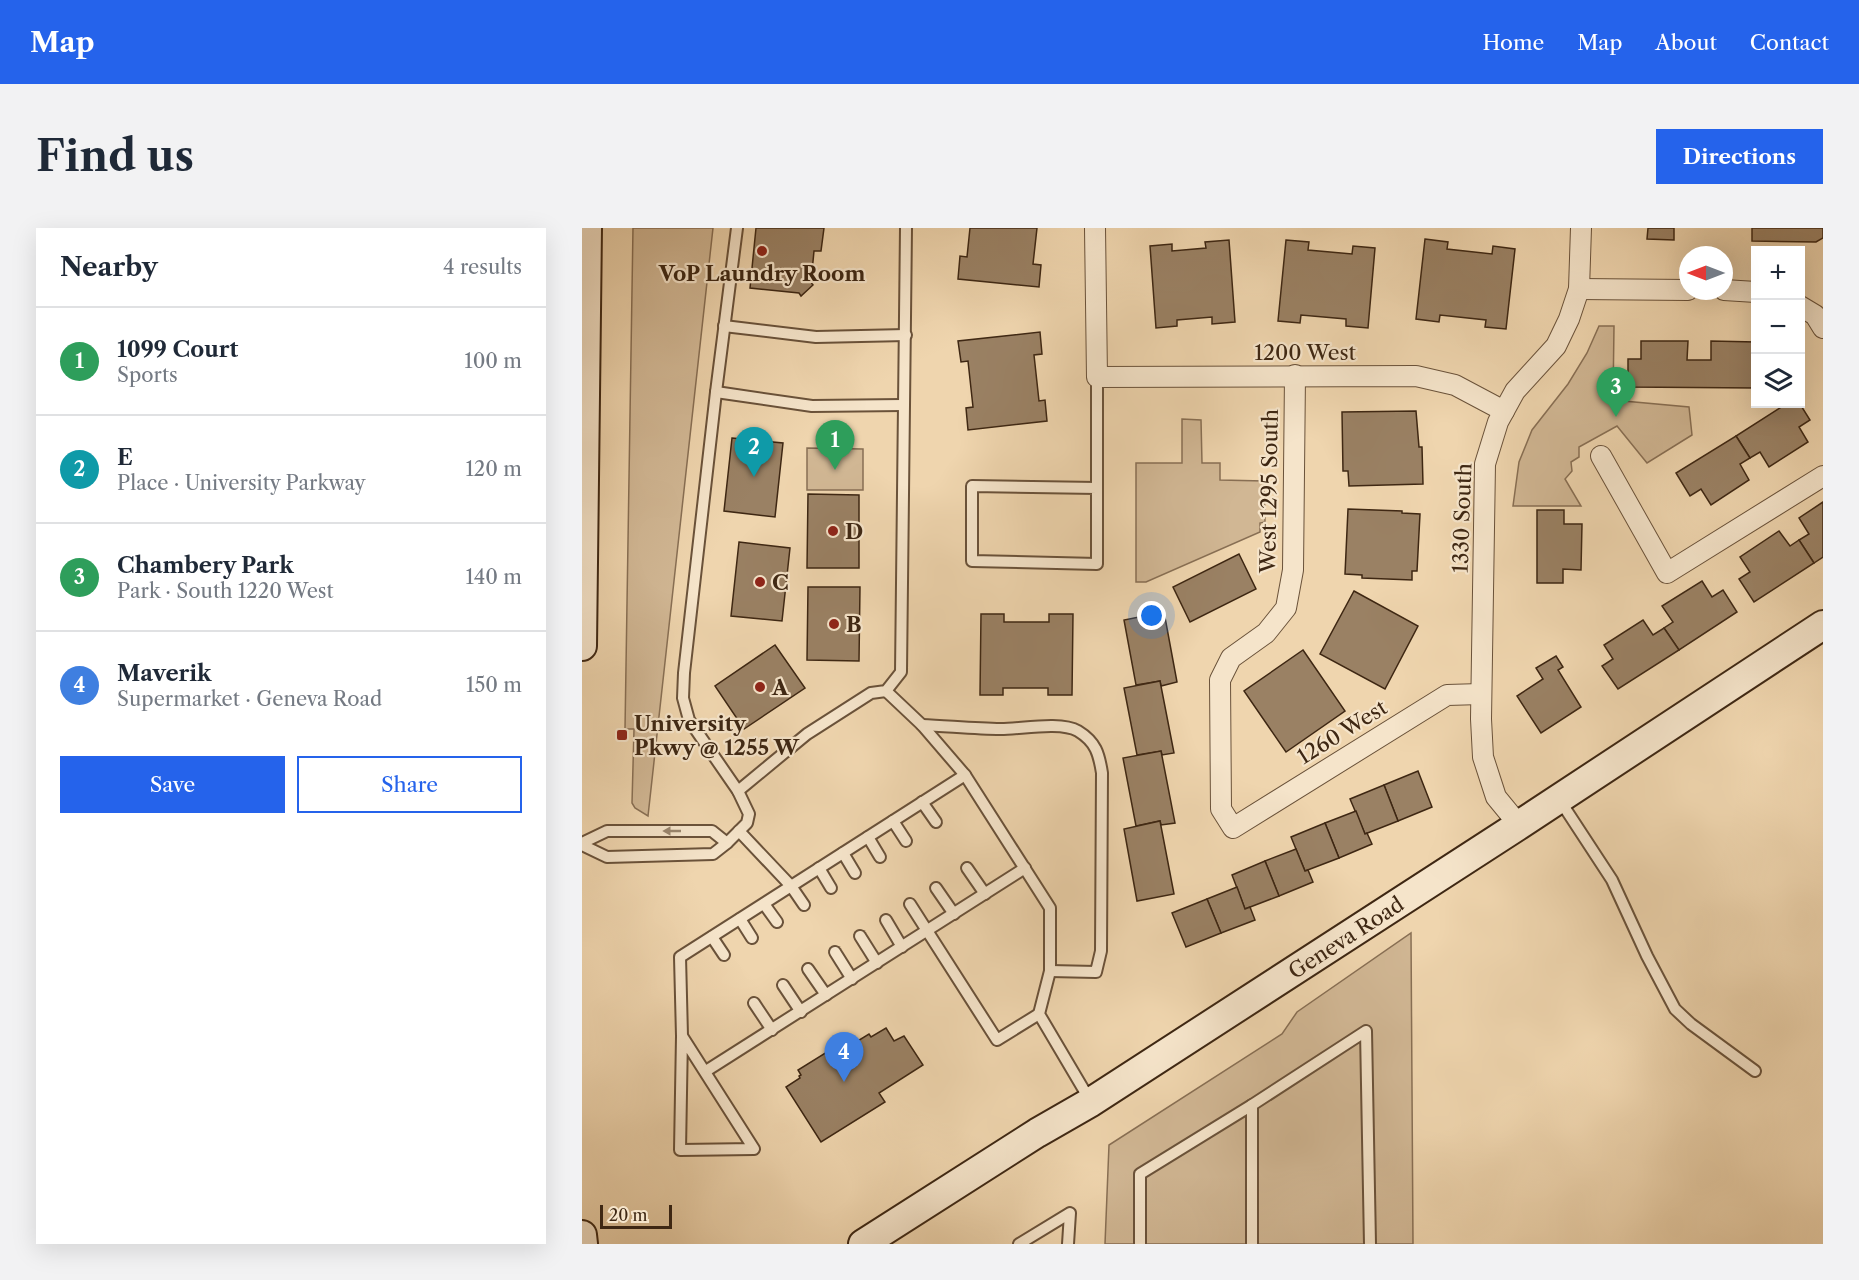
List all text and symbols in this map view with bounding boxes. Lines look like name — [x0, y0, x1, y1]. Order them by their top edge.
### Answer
text: Map — [30, 25, 94, 59]
text: Home — [1483, 30, 1544, 55]
text: Map — [1577, 30, 1622, 55]
text: About — [1655, 30, 1717, 55]
text: Contact — [1750, 30, 1829, 55]
button: Directions — [1656, 129, 1823, 184]
text: Find us — [36, 130, 194, 182]
marker: VoP Laundry Room — [755, 244, 769, 258]
north arrow — [1679, 246, 1733, 300]
map controls — [1751, 246, 1805, 408]
button: + — [1751, 246, 1805, 300]
text: Nearby — [60, 251, 158, 283]
text: 4 results — [443, 255, 522, 279]
place label: VoP Laundry Room — [658, 261, 865, 286]
button: − — [1751, 300, 1805, 354]
text: 1099 Court — [117, 336, 238, 363]
street label: 1200 West — [1254, 340, 1356, 365]
text: 1 — [75, 349, 84, 373]
text: 100 m — [464, 349, 522, 373]
button: layers — [1751, 354, 1805, 408]
text: Sports — [117, 363, 178, 387]
pin: 3 — [1596, 368, 1636, 417]
street label: West 1295 South — [1255, 409, 1283, 574]
pin: 1 — [816, 420, 854, 470]
pin: 2 — [734, 428, 774, 477]
text: E — [117, 444, 133, 471]
text: 2 — [74, 457, 85, 481]
text: 120 m — [465, 457, 522, 481]
street label: 1330 South — [1448, 463, 1476, 573]
text: Place · University Parkway — [117, 471, 366, 495]
place label: D — [845, 519, 863, 544]
marker: D — [826, 524, 840, 538]
text: Chambery Park — [117, 552, 294, 579]
text: 3 — [74, 565, 85, 589]
text: 140 m — [465, 565, 522, 589]
place label: C — [772, 570, 789, 595]
marker: C — [753, 575, 767, 589]
text: Park · South 1220 West — [117, 579, 334, 603]
your location — [1137, 601, 1166, 630]
place label: B — [846, 612, 862, 637]
marker: B — [827, 617, 841, 631]
text: Maverik — [117, 660, 212, 687]
text: 4 — [74, 673, 85, 697]
text: 150 m — [466, 673, 522, 697]
place label: A — [771, 675, 789, 700]
marker: A — [753, 680, 767, 694]
text: Supermarket · Geneva Road — [117, 687, 382, 711]
street label: 1260 West — [1293, 694, 1392, 769]
place label: University Pkwy @ 1255 W — [634, 711, 800, 760]
marker: University Pkwy @ 1255 W — [615, 728, 629, 742]
button: Save — [60, 756, 285, 813]
button: Share — [297, 756, 522, 813]
one-way arrow — [663, 826, 682, 836]
street label: Geneva Road — [1283, 891, 1408, 984]
pin: 4 — [824, 1032, 864, 1082]
scale bar — [600, 1202, 672, 1230]
text: 20 m — [609, 1205, 648, 1225]

